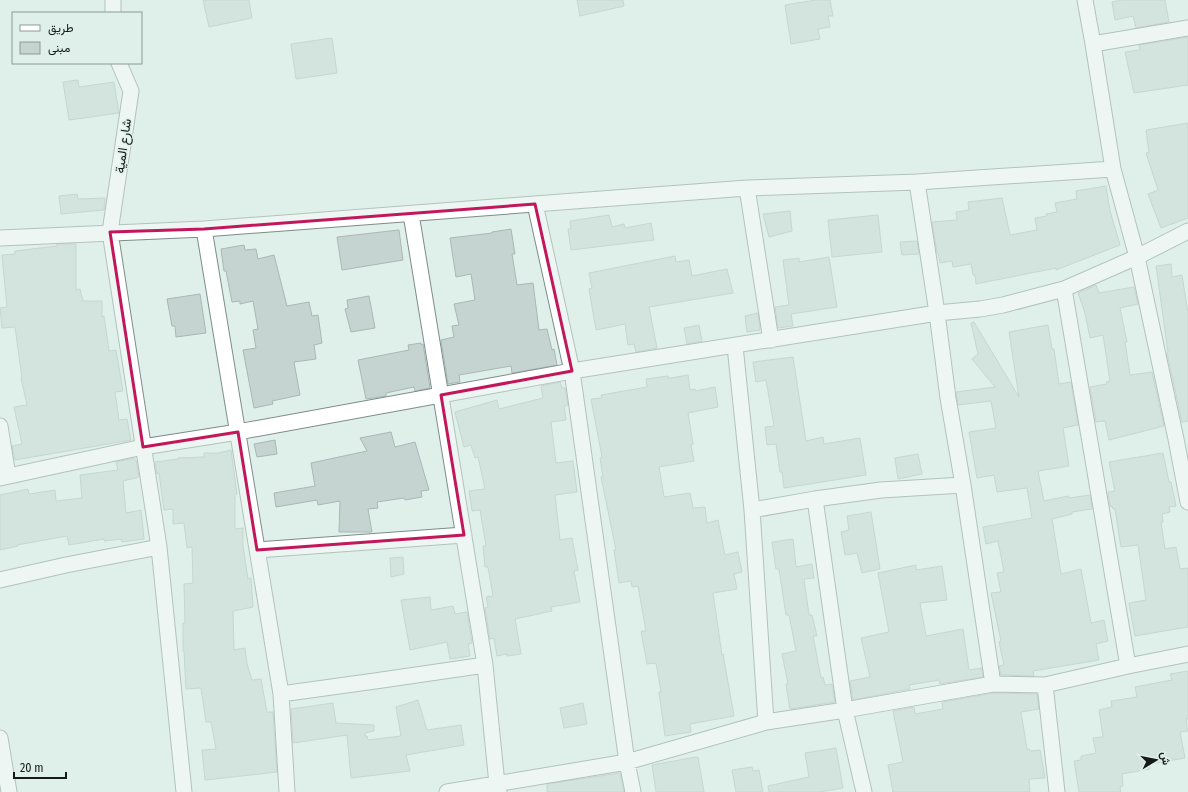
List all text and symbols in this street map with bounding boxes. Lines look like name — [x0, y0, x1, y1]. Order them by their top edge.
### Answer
legend — [12, 12, 142, 64]
text: طريق — [48, 21, 74, 36]
text: مبنى — [48, 41, 70, 56]
street label: شارع المية — [112, 118, 136, 174]
north arrow — [1136, 740, 1176, 780]
text: ش — [1158, 751, 1173, 766]
scale bar — [14, 754, 66, 780]
text: 20 m — [20, 761, 44, 775]

